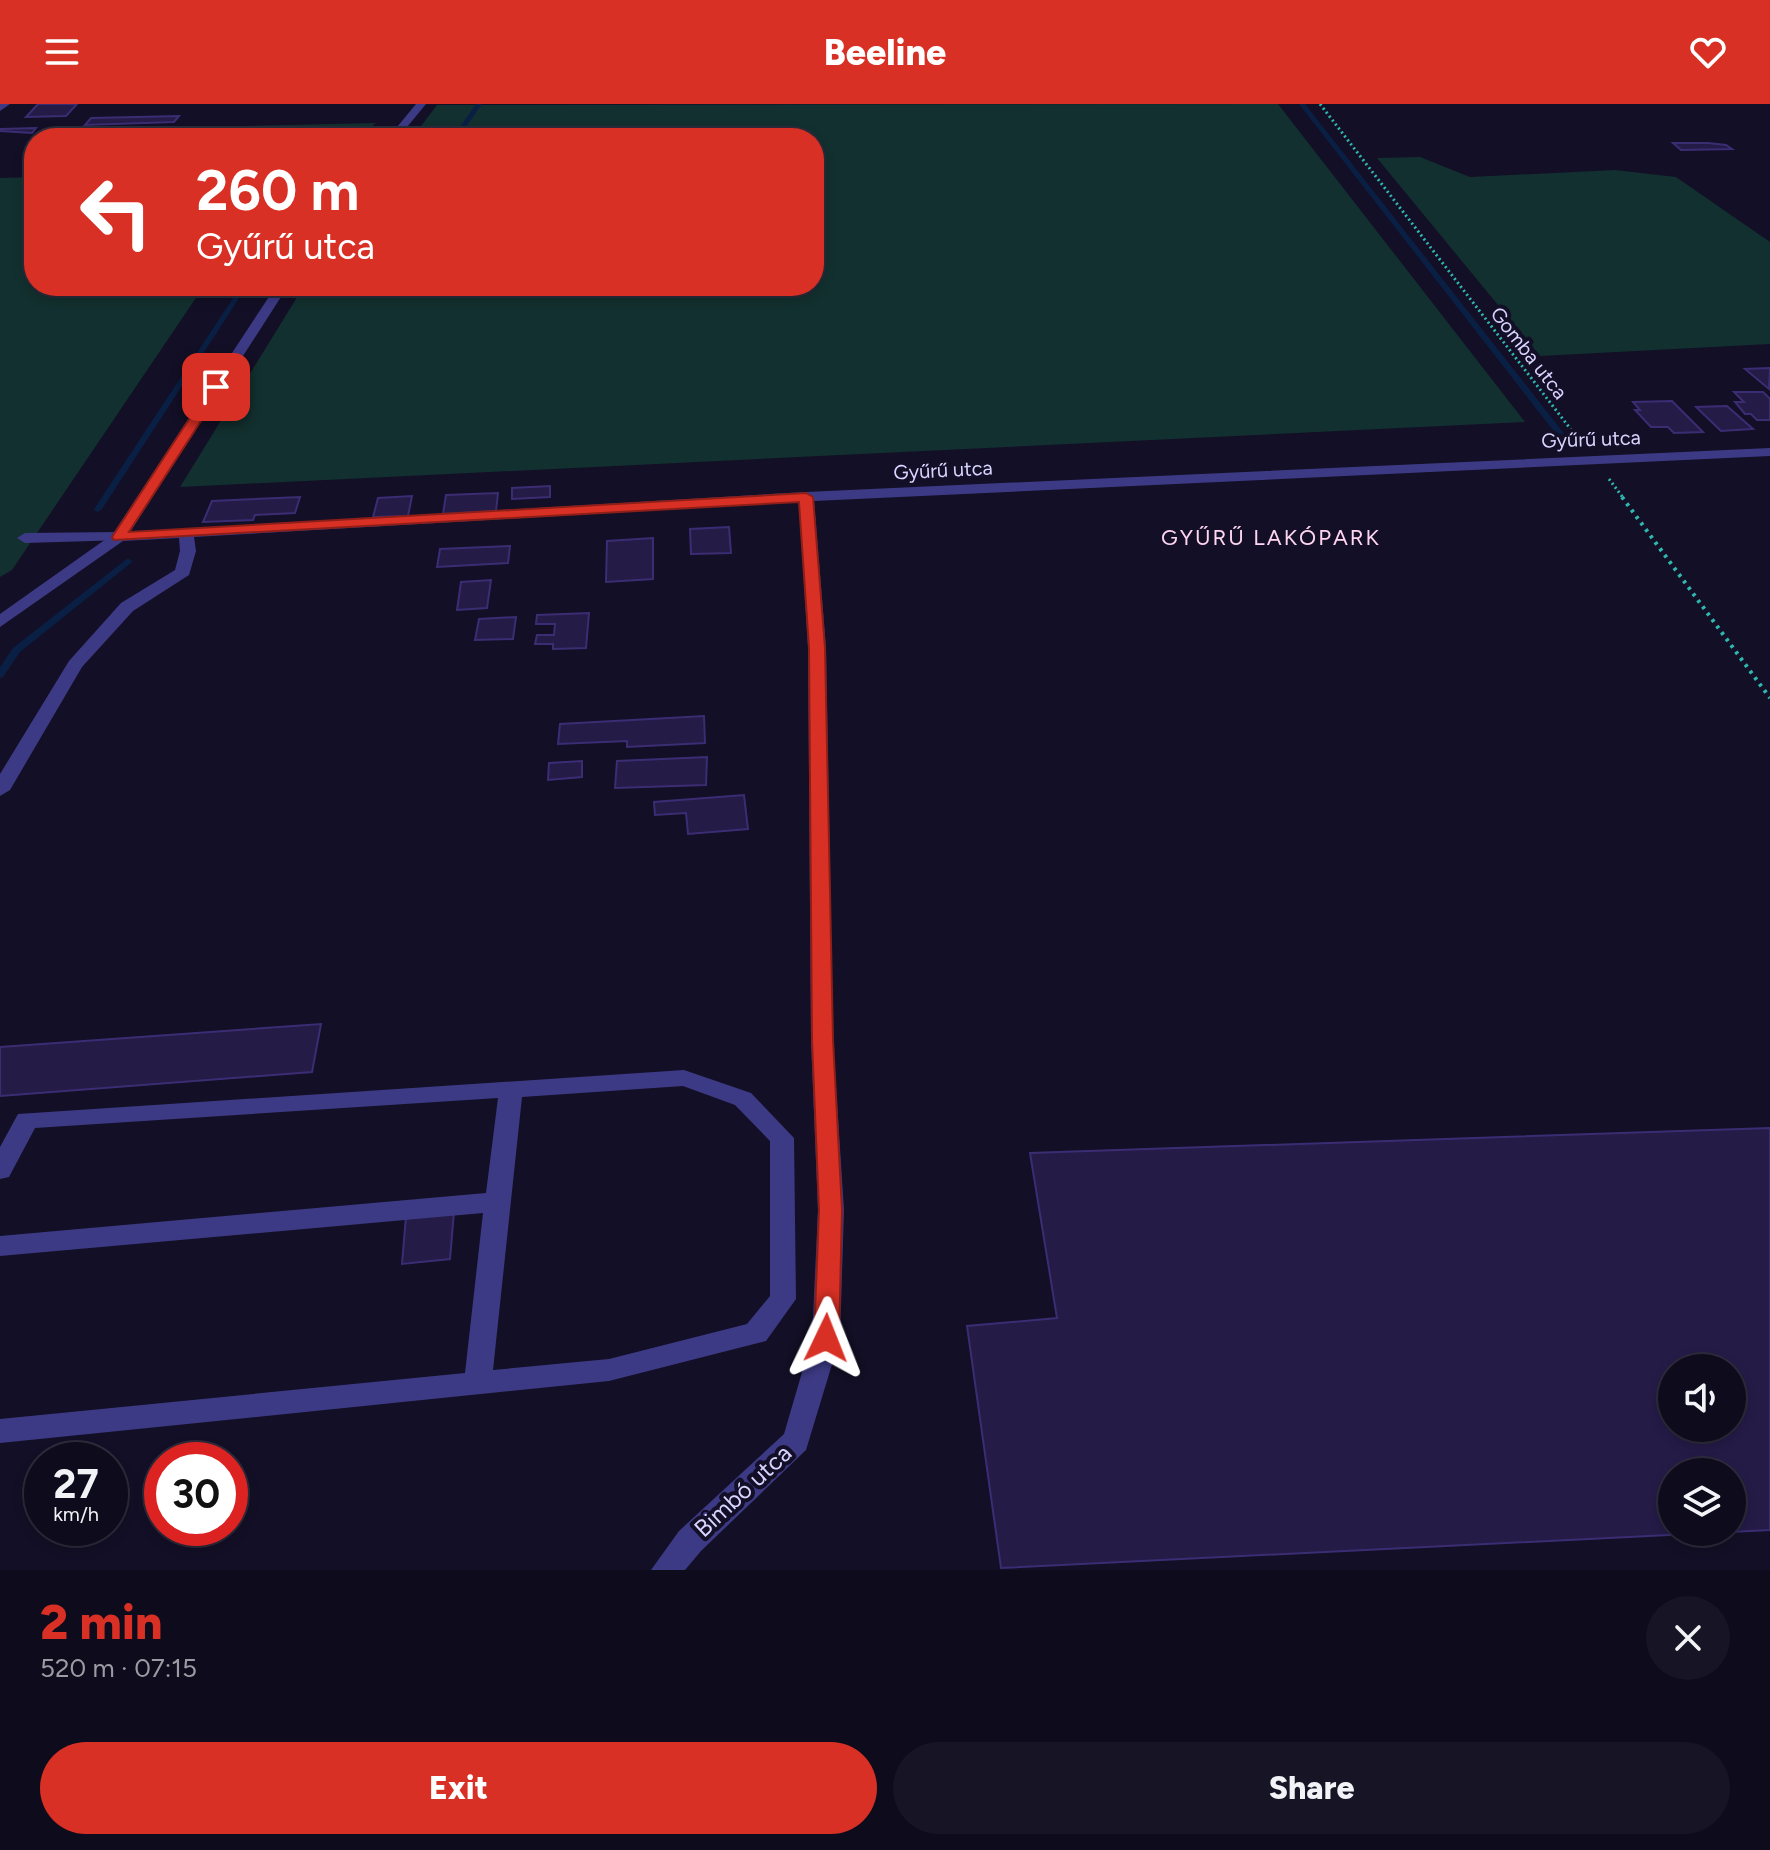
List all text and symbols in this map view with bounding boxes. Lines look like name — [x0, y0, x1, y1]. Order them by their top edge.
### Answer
icon: menu — [40, 30, 84, 74]
icon: heart — [1686, 30, 1730, 74]
text: Beeline — [824, 31, 946, 74]
text: 260 m — [196, 157, 359, 224]
icon: left — [64, 160, 168, 264]
text: Gyűrű utca — [196, 225, 375, 268]
street label: Gomba utca — [1486, 302, 1572, 404]
pin — [182, 353, 250, 421]
icon: arrive — [194, 365, 238, 409]
street label: Gyűrű utca — [1541, 425, 1641, 453]
street label: Gyűrű utca — [893, 455, 993, 485]
district label: GYŰRŰ LAKÓPARK — [1161, 524, 1381, 551]
position arrow — [784, 1296, 868, 1380]
map controls — [1658, 1354, 1746, 1546]
button: sound — [1658, 1354, 1746, 1442]
street label: Bimbó utca — [688, 1438, 797, 1543]
speed limit sign: 30 — [144, 1442, 248, 1546]
button: layers — [1658, 1458, 1746, 1546]
text: 27 — [53, 1460, 99, 1508]
text: km/h — [53, 1502, 99, 1526]
text: 2 min — [40, 1593, 163, 1651]
button: close — [1646, 1596, 1730, 1680]
text: 520 m · 07:15 — [40, 1652, 197, 1684]
button: Exit — [40, 1742, 877, 1834]
button: Share — [893, 1742, 1730, 1834]

